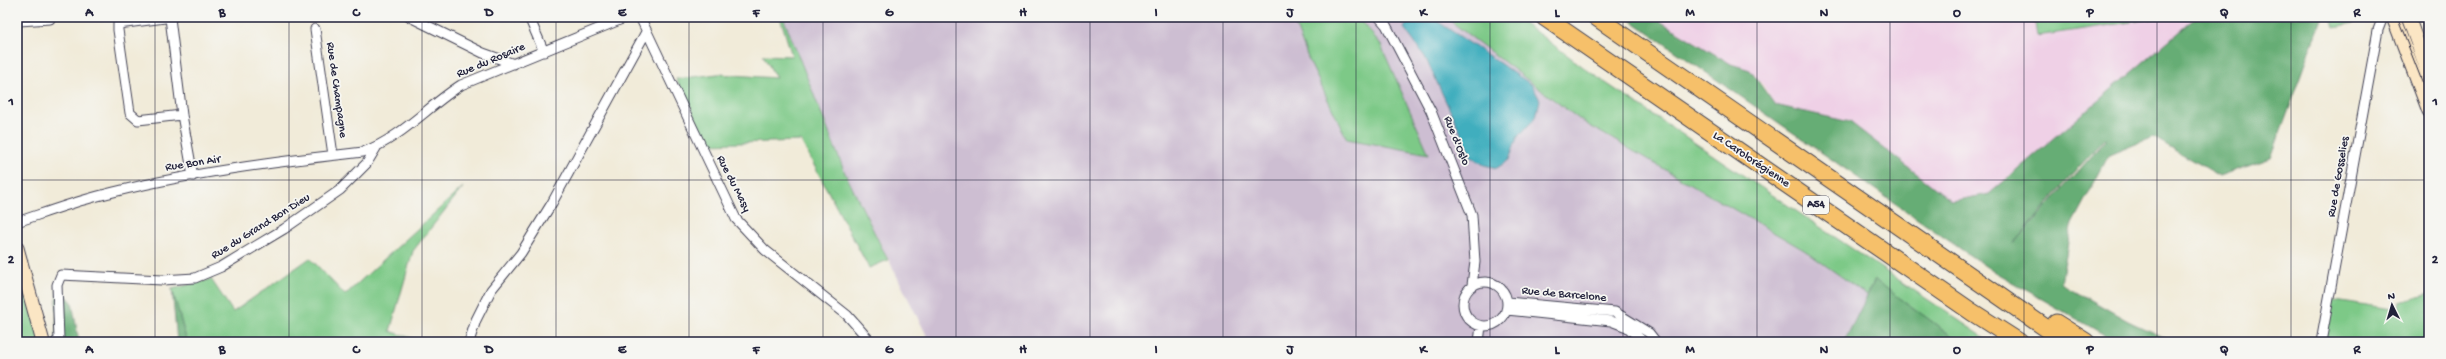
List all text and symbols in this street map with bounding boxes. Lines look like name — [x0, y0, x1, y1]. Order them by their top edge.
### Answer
text: A — [84, 6, 94, 21]
text: B — [218, 6, 227, 21]
text: C — [351, 6, 361, 21]
text: D — [484, 6, 494, 21]
text: E — [618, 6, 627, 21]
text: F — [752, 6, 761, 21]
text: G — [885, 6, 894, 21]
text: H — [1019, 6, 1027, 21]
text: I — [1154, 6, 1158, 21]
text: J — [1286, 6, 1295, 21]
text: K — [1418, 6, 1428, 21]
text: L — [1555, 6, 1561, 21]
text: M — [1685, 6, 1695, 21]
text: N — [1820, 6, 1829, 21]
text: O — [1953, 6, 1961, 21]
text: P — [2085, 6, 2094, 21]
text: Q — [2220, 6, 2229, 21]
text: R — [2353, 6, 2362, 21]
street label: Rue du Rosaire — [455, 40, 528, 82]
street label: Rue de Champagne — [322, 41, 350, 140]
text: 1 — [7, 95, 14, 110]
text: 1 — [2431, 95, 2438, 110]
street label: Rue d'Oslo — [1440, 114, 1472, 168]
street label: La Carolorégienne — [1710, 129, 1793, 191]
street label: Rue de Gosselies — [2325, 135, 2353, 218]
street label: Rue Bon Air — [164, 152, 223, 175]
street label: Rue du Masy — [713, 153, 753, 215]
street label: Rue du Grand Bon Dieu — [209, 191, 313, 263]
road number: A54 — [1803, 196, 1829, 214]
text: 2 — [8, 253, 15, 268]
text: 2 — [2432, 253, 2439, 268]
street label: Rue de Barcelone — [1521, 284, 1608, 306]
north arrow — [2372, 285, 2412, 325]
text: N — [2387, 291, 2395, 303]
text: A — [84, 343, 94, 358]
text: B — [218, 343, 227, 358]
text: C — [351, 343, 361, 358]
text: D — [484, 343, 494, 358]
text: E — [618, 343, 627, 358]
text: F — [752, 343, 761, 358]
text: G — [885, 343, 894, 358]
text: H — [1019, 343, 1027, 358]
text: I — [1154, 343, 1158, 358]
text: J — [1286, 343, 1295, 358]
text: K — [1418, 343, 1428, 358]
text: L — [1555, 343, 1561, 358]
text: M — [1685, 343, 1695, 358]
text: N — [1820, 343, 1829, 358]
text: O — [1953, 343, 1961, 358]
text: P — [2085, 343, 2094, 358]
text: Q — [2220, 343, 2229, 358]
text: R — [2353, 343, 2362, 358]

